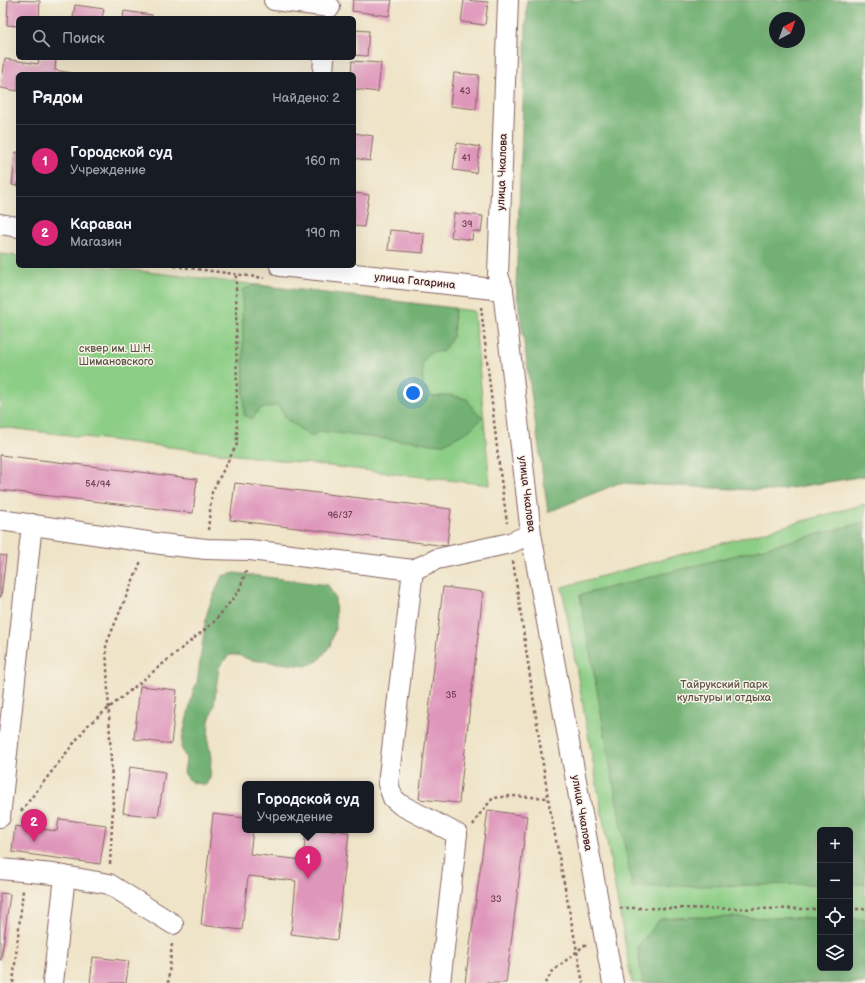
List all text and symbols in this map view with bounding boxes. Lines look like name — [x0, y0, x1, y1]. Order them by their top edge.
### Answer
north arrow — [769, 12, 805, 48]
search box — [16, 16, 356, 60]
icon: search — [30, 27, 52, 49]
text: Поиск — [62, 29, 105, 48]
house number: 43 — [459, 86, 471, 97]
text: Рядом — [32, 88, 83, 108]
text: Найдено: 2 — [272, 90, 340, 106]
street label: улица Чкалова — [494, 133, 510, 211]
text: Городской суд — [70, 143, 172, 162]
text: 1 — [42, 153, 48, 169]
text: 160 m — [305, 153, 340, 169]
house number: 41 — [462, 153, 470, 164]
text: Учреждение — [70, 162, 146, 178]
text: Караван — [70, 215, 132, 234]
house number: 39 — [462, 219, 472, 230]
text: 2 — [41, 225, 49, 241]
text: 190 m — [306, 225, 340, 241]
text: Магазин — [70, 234, 122, 250]
street label: улица Гагарина — [374, 270, 457, 292]
park label: сквер им. Ш.Н. Шимановского — [79, 342, 154, 368]
your location — [403, 383, 423, 403]
street label: улица Чкалова — [516, 455, 538, 534]
house number: 54/94 — [85, 479, 111, 490]
house number: 96/37 — [328, 510, 353, 521]
park label: Тайрукский парк культуры и отдыха — [677, 678, 772, 704]
house number: 35 — [446, 690, 456, 701]
street label: улица Чкалова — [569, 774, 595, 853]
popup — [242, 781, 374, 833]
text: Городской суд — [257, 790, 359, 809]
pin: 2 — [21, 809, 47, 842]
text: Учреждение — [257, 809, 333, 825]
map controls — [817, 827, 853, 971]
button: + — [817, 827, 853, 863]
pin: 1 — [295, 846, 321, 879]
button: − — [817, 863, 853, 899]
house number: 33 — [490, 894, 502, 905]
button: locate — [817, 899, 853, 935]
button: layers — [817, 935, 853, 971]

